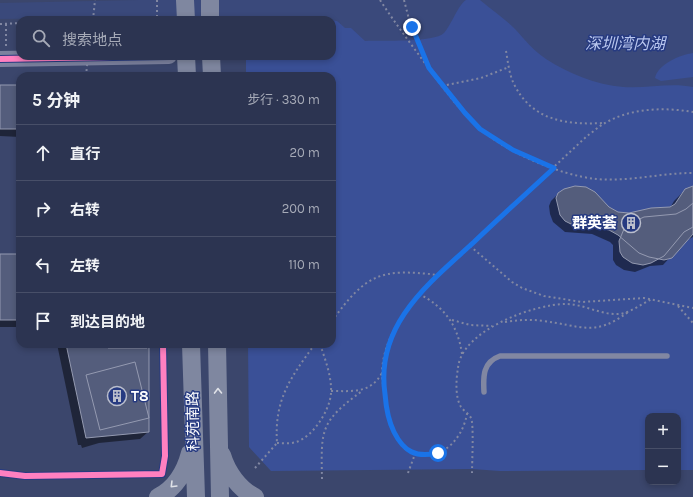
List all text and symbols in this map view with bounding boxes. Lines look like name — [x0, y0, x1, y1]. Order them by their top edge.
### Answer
search box — [16, 16, 336, 60]
route end — [403, 18, 421, 36]
icon: search — [30, 27, 52, 49]
text: 搜索地点 — [62, 31, 122, 49]
water label: 深圳湾内湖 — [585, 34, 668, 53]
text: 5 分钟 — [32, 90, 80, 110]
text: 步行 · 330 m — [247, 92, 320, 107]
icon: ahead — [32, 142, 54, 164]
text: 直行 — [70, 145, 100, 163]
text: 20 m — [290, 145, 320, 160]
icon: right — [32, 198, 54, 220]
text: 右转 — [70, 201, 100, 219]
text: 200 m — [282, 201, 320, 216]
building icon: 群英荟 — [620, 212, 642, 234]
place label: 群英荟 — [572, 214, 617, 232]
icon: left — [32, 254, 54, 276]
text: 左转 — [70, 257, 100, 275]
text: 110 m — [288, 257, 320, 272]
icon: arrive — [32, 310, 54, 332]
text: 到达目的地 — [70, 313, 145, 331]
building icon: T8 — [106, 385, 128, 407]
place label: T8 — [131, 387, 149, 405]
one-way arrow — [214, 388, 222, 394]
street label: 科苑南路 — [183, 391, 203, 451]
map controls — [645, 413, 681, 485]
button: + — [645, 413, 681, 449]
route start — [429, 444, 447, 462]
button: − — [645, 449, 681, 485]
one-way arrow — [170, 480, 178, 488]

